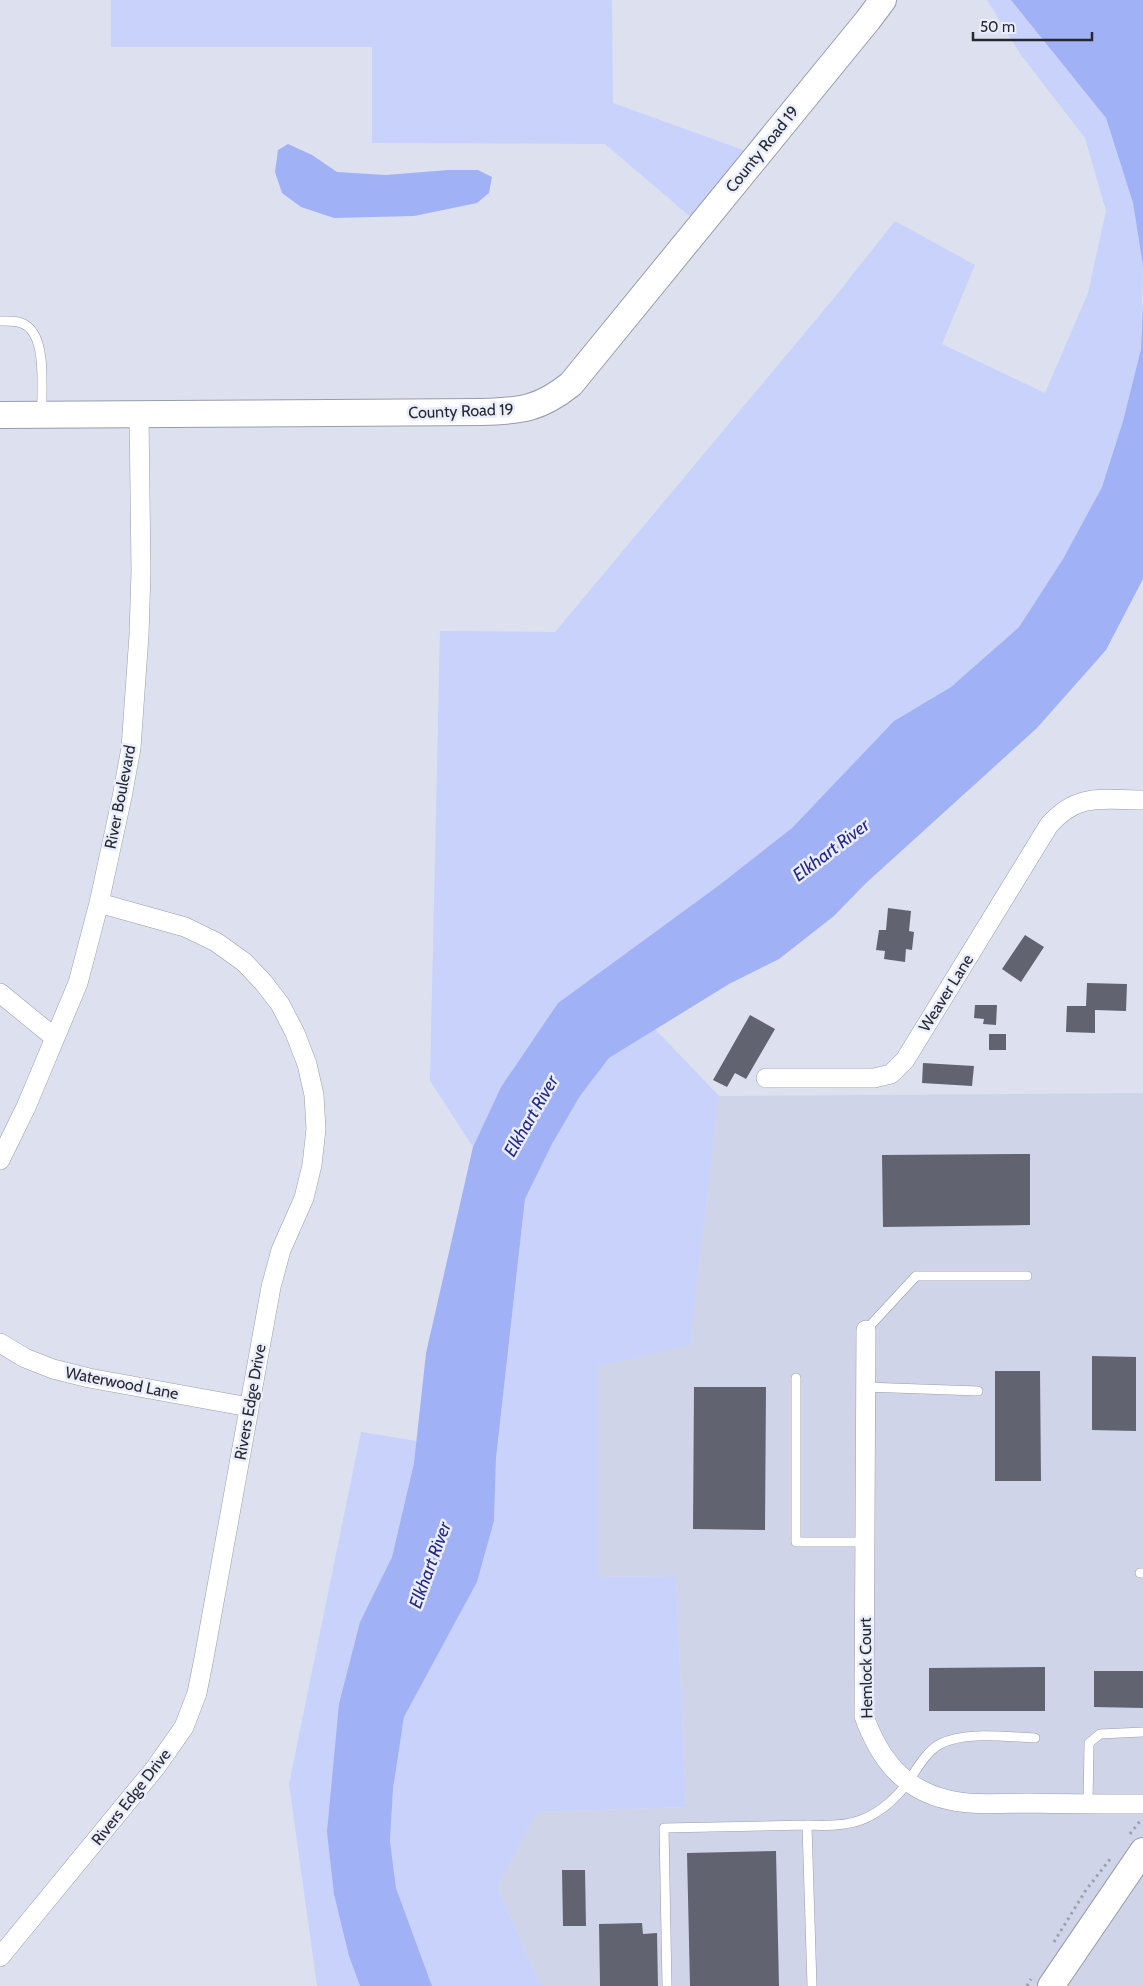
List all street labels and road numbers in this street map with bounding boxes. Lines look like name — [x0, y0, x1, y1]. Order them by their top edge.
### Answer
street label: County Road 19 — [721, 102, 803, 196]
street label: County Road 19 — [408, 400, 514, 422]
street label: River Boulevard — [101, 744, 139, 850]
street label: Weaver Lane — [915, 951, 977, 1035]
street label: Rivers Edge Drive — [230, 1343, 270, 1461]
street label: Waterwood Lane — [64, 1363, 180, 1403]
street label: Hemlock Court — [856, 1617, 876, 1719]
street label: Rivers Edge Drive — [87, 1745, 175, 1849]

